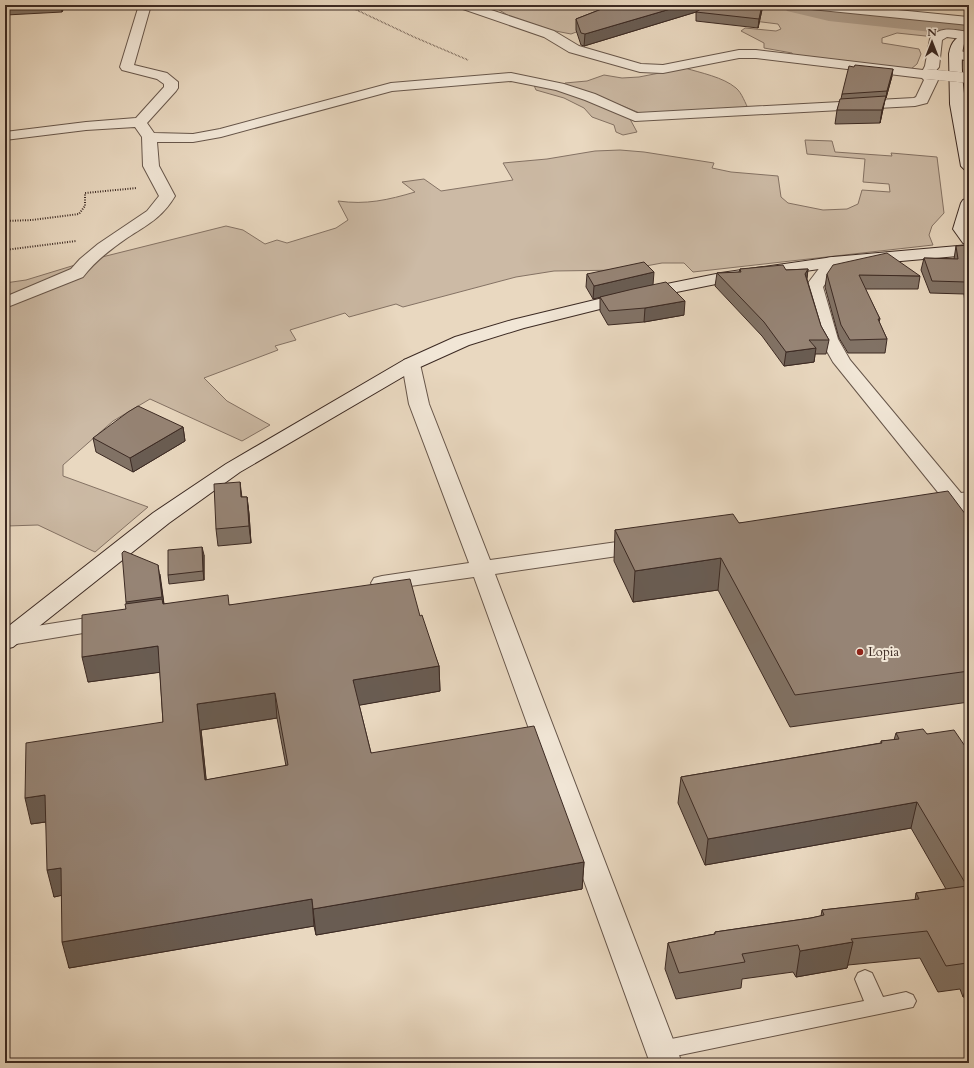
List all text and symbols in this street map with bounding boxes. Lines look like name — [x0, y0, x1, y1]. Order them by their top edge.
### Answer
north arrow — [912, 22, 952, 62]
text: N — [927, 25, 937, 40]
place label: Lopia — [868, 643, 899, 661]
marker: Lopia — [855, 647, 865, 657]

